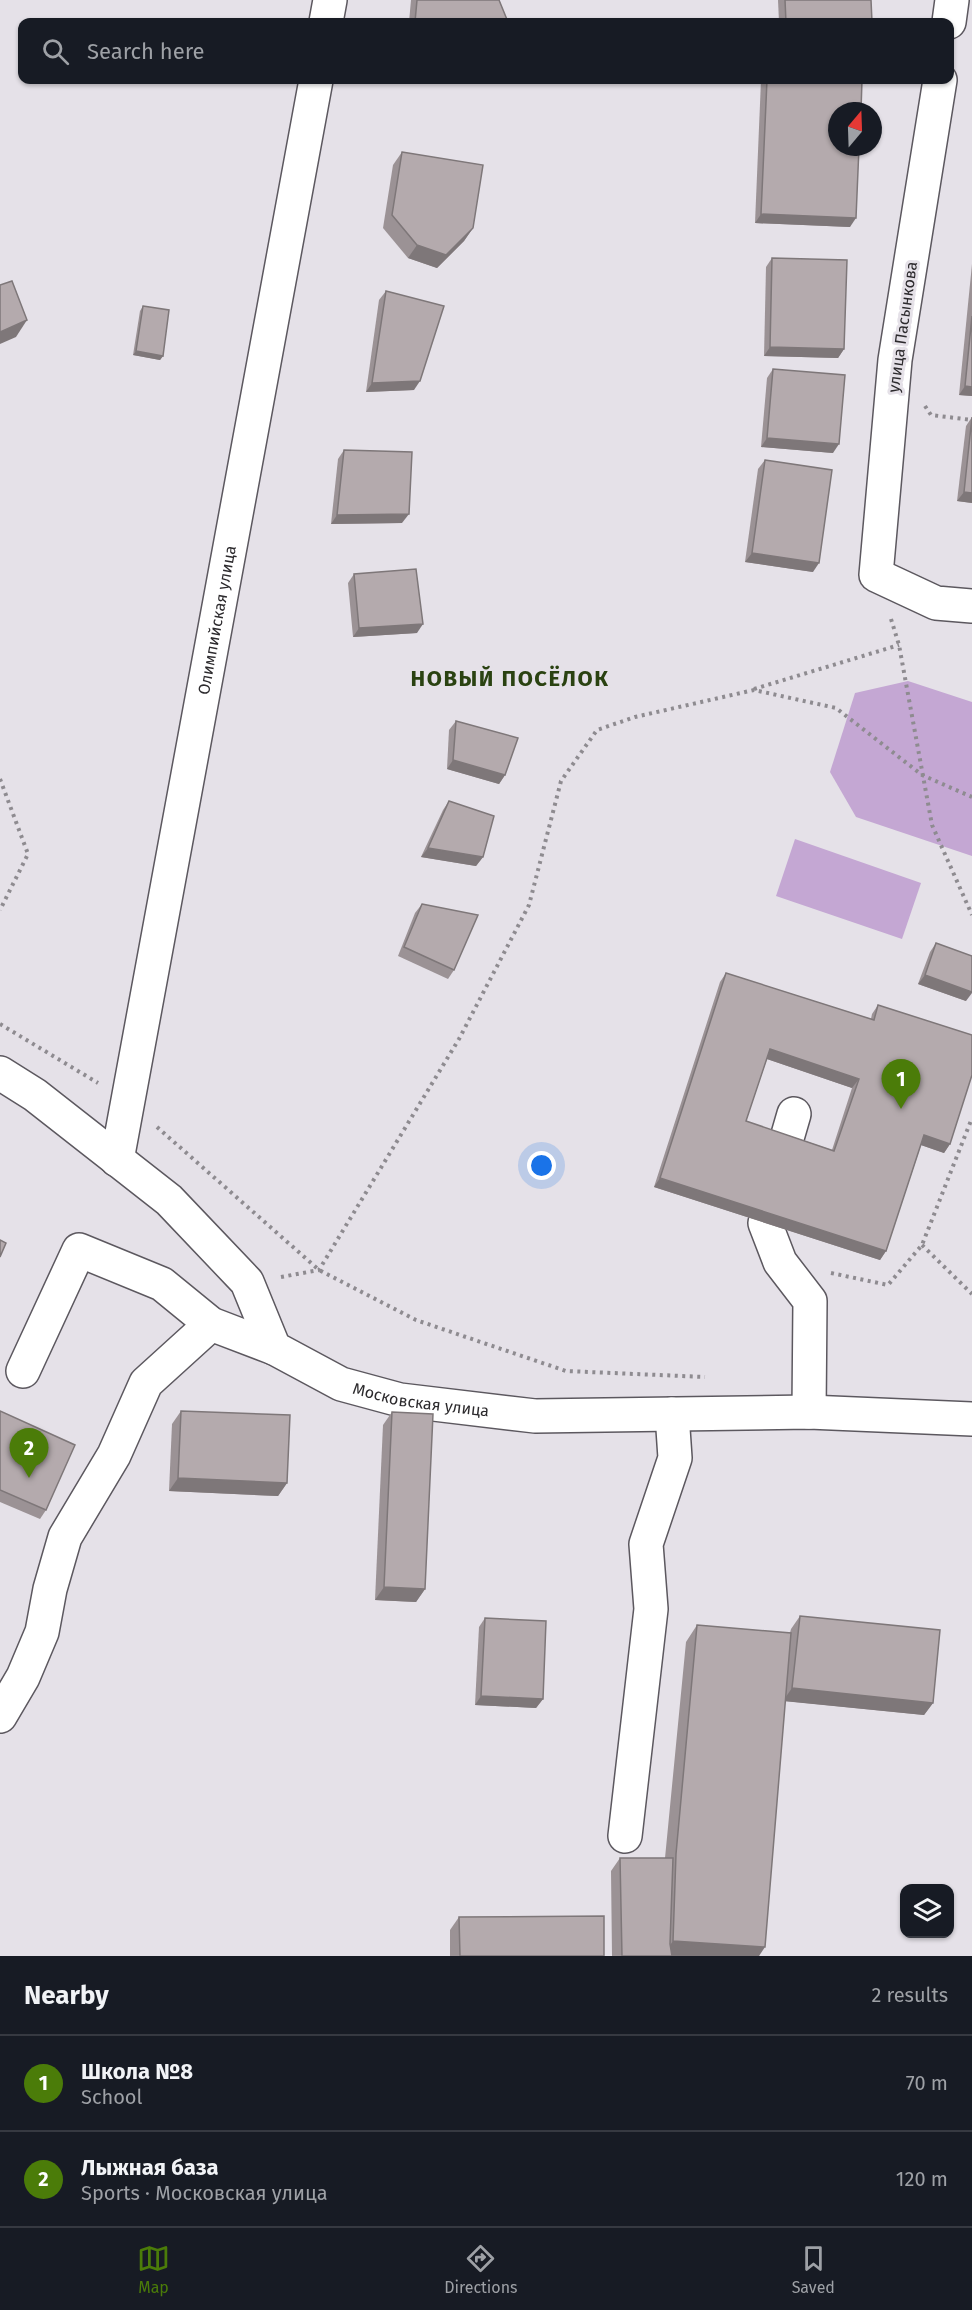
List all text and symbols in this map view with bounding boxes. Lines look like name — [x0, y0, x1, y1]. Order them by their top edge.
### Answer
search box — [18, 18, 954, 84]
icon: search — [39, 35, 72, 68]
text: Search here — [87, 38, 205, 65]
north arrow — [828, 102, 882, 156]
street label: улица Пасынкова — [884, 260, 921, 394]
street label: Олимпийская улица — [194, 544, 240, 696]
district label: НОВЫЙ ПОСЁЛОК — [411, 665, 609, 692]
pin: 1 — [882, 1060, 920, 1109]
your location — [527, 1151, 556, 1180]
street label: Московская улица — [351, 1379, 490, 1421]
pin: 2 — [9, 1428, 48, 1478]
map controls — [900, 1884, 954, 1938]
button: layers — [900, 1884, 954, 1938]
text: Nearby — [24, 1980, 109, 2011]
text: 2 results — [871, 1983, 948, 2007]
text: Школа №8 — [81, 2058, 193, 2085]
text: 1 — [39, 2071, 48, 2095]
text: 70 m — [906, 2071, 948, 2095]
text: School — [81, 2085, 142, 2109]
text: Лыжная база — [81, 2154, 218, 2181]
text: 2 — [38, 2167, 49, 2191]
text: 120 m — [896, 2167, 948, 2191]
text: Sports · Московская улица — [81, 2181, 328, 2205]
tab: Map — [137, 2242, 170, 2297]
tab: Directions — [444, 2242, 518, 2297]
tab: Saved — [792, 2242, 835, 2297]

